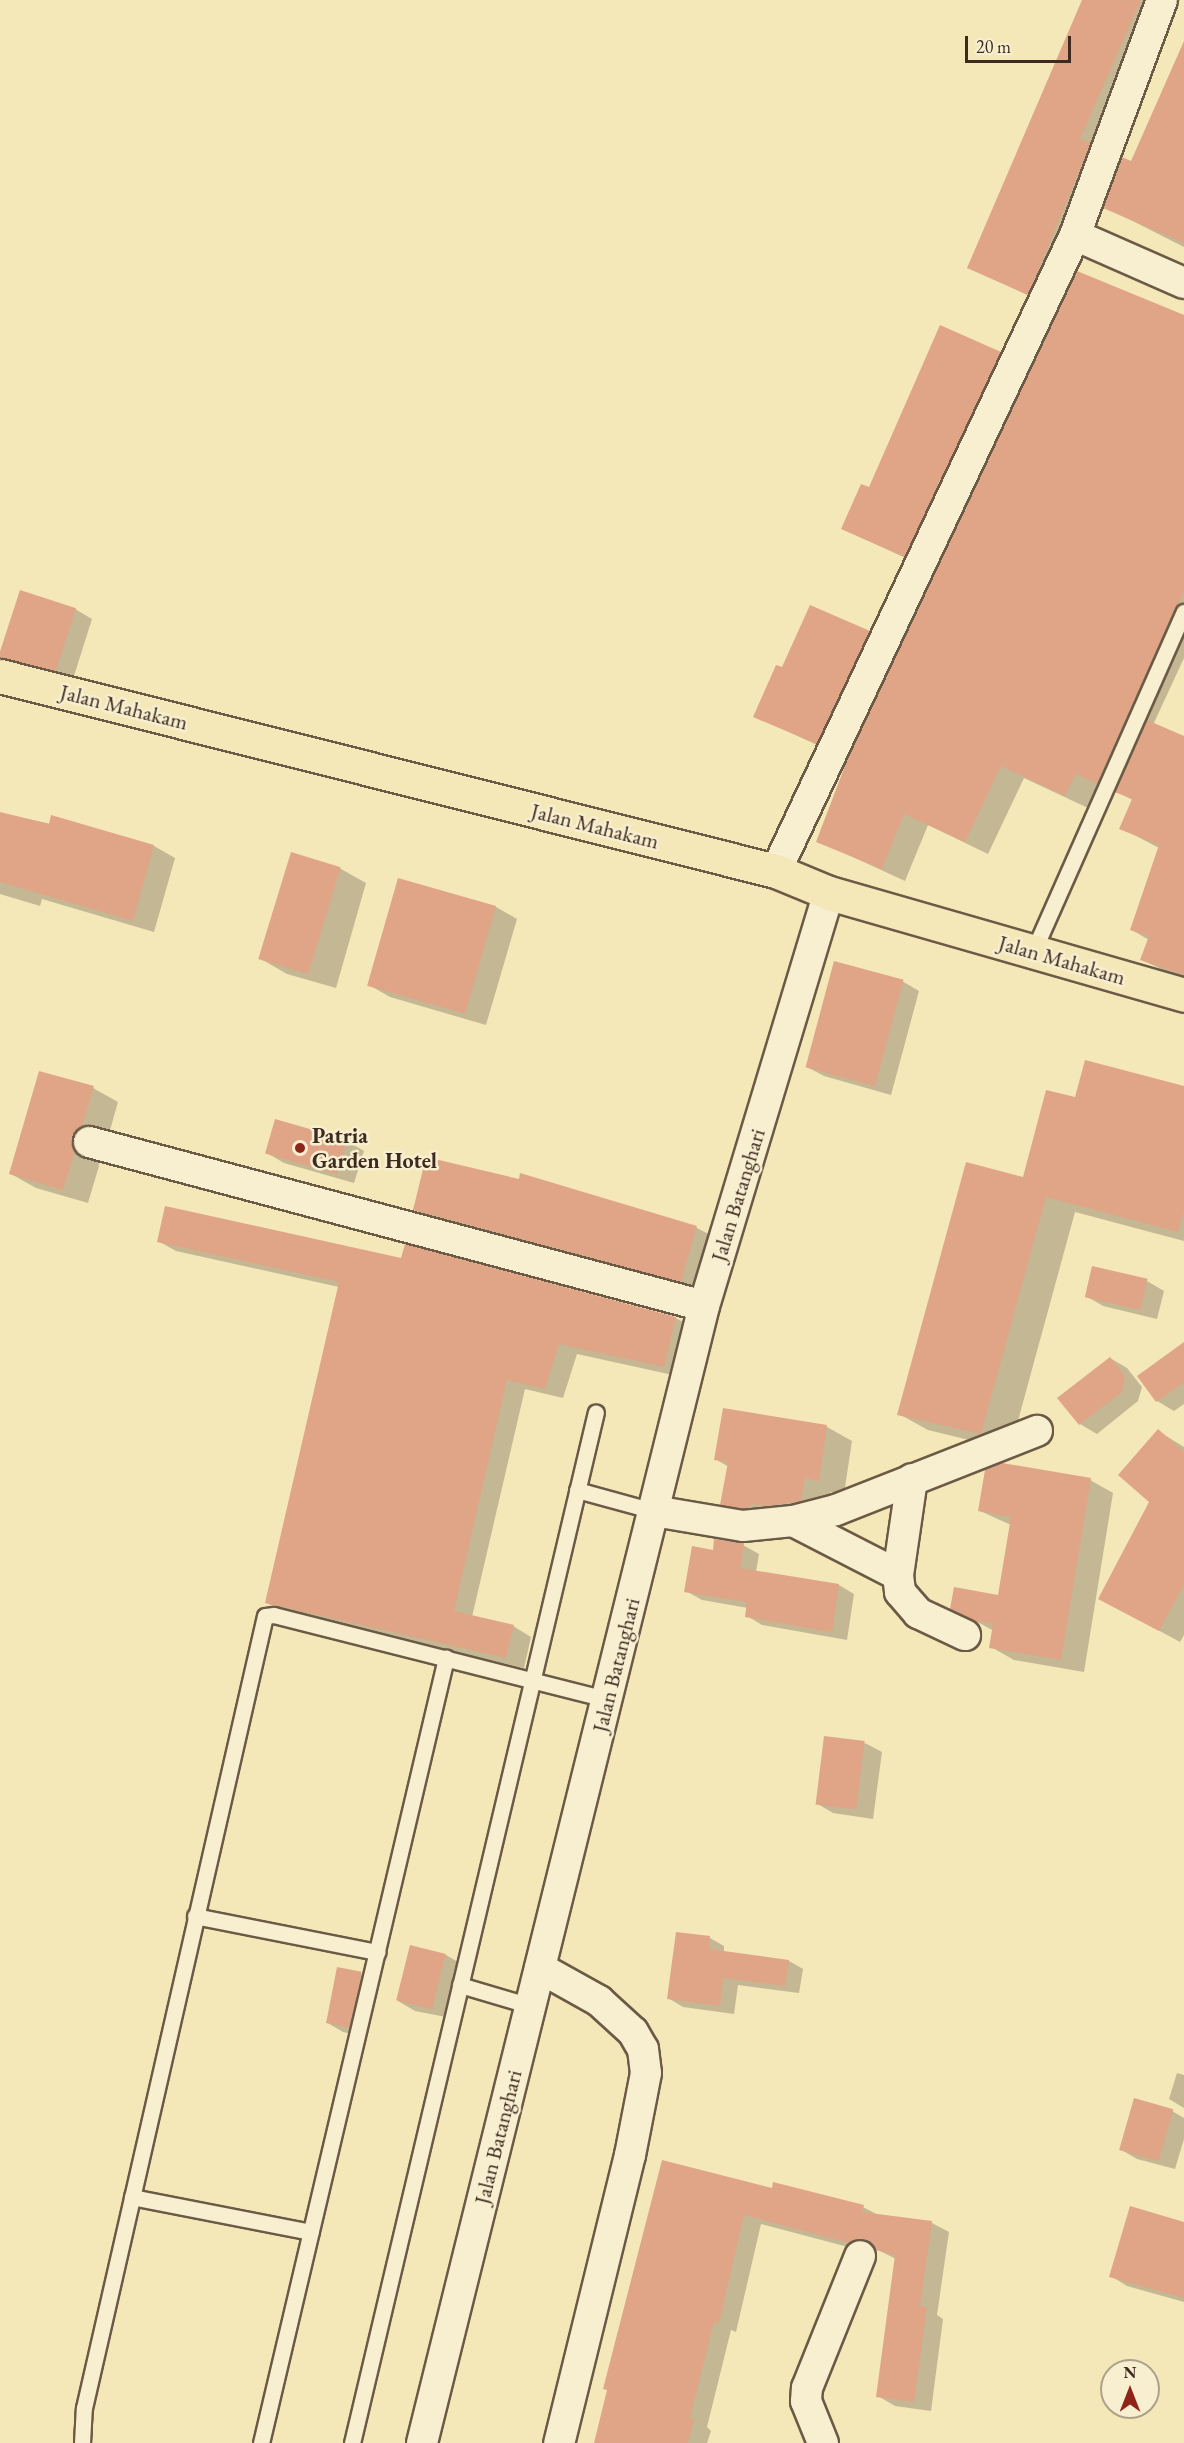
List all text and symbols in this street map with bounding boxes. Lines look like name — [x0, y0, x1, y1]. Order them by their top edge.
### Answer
scale bar — [968, 24, 1074, 62]
text: 20 m — [976, 35, 1011, 58]
street label: Jalan Mahakam — [57, 678, 191, 736]
street label: Jalan Mahakam — [528, 797, 662, 855]
street label: Jalan Mahakam — [995, 929, 1129, 991]
place label: Patria Garden Hotel — [312, 1122, 437, 1174]
street label: Jalan Batanghari — [705, 1125, 771, 1265]
marker: Patria Garden Hotel — [293, 1141, 307, 1155]
street label: Jalan Batanghari — [587, 1595, 645, 1735]
street label: Jalan Batanghari — [469, 2067, 527, 2207]
north arrow — [1100, 2359, 1160, 2419]
text: N — [1124, 2362, 1136, 2383]

